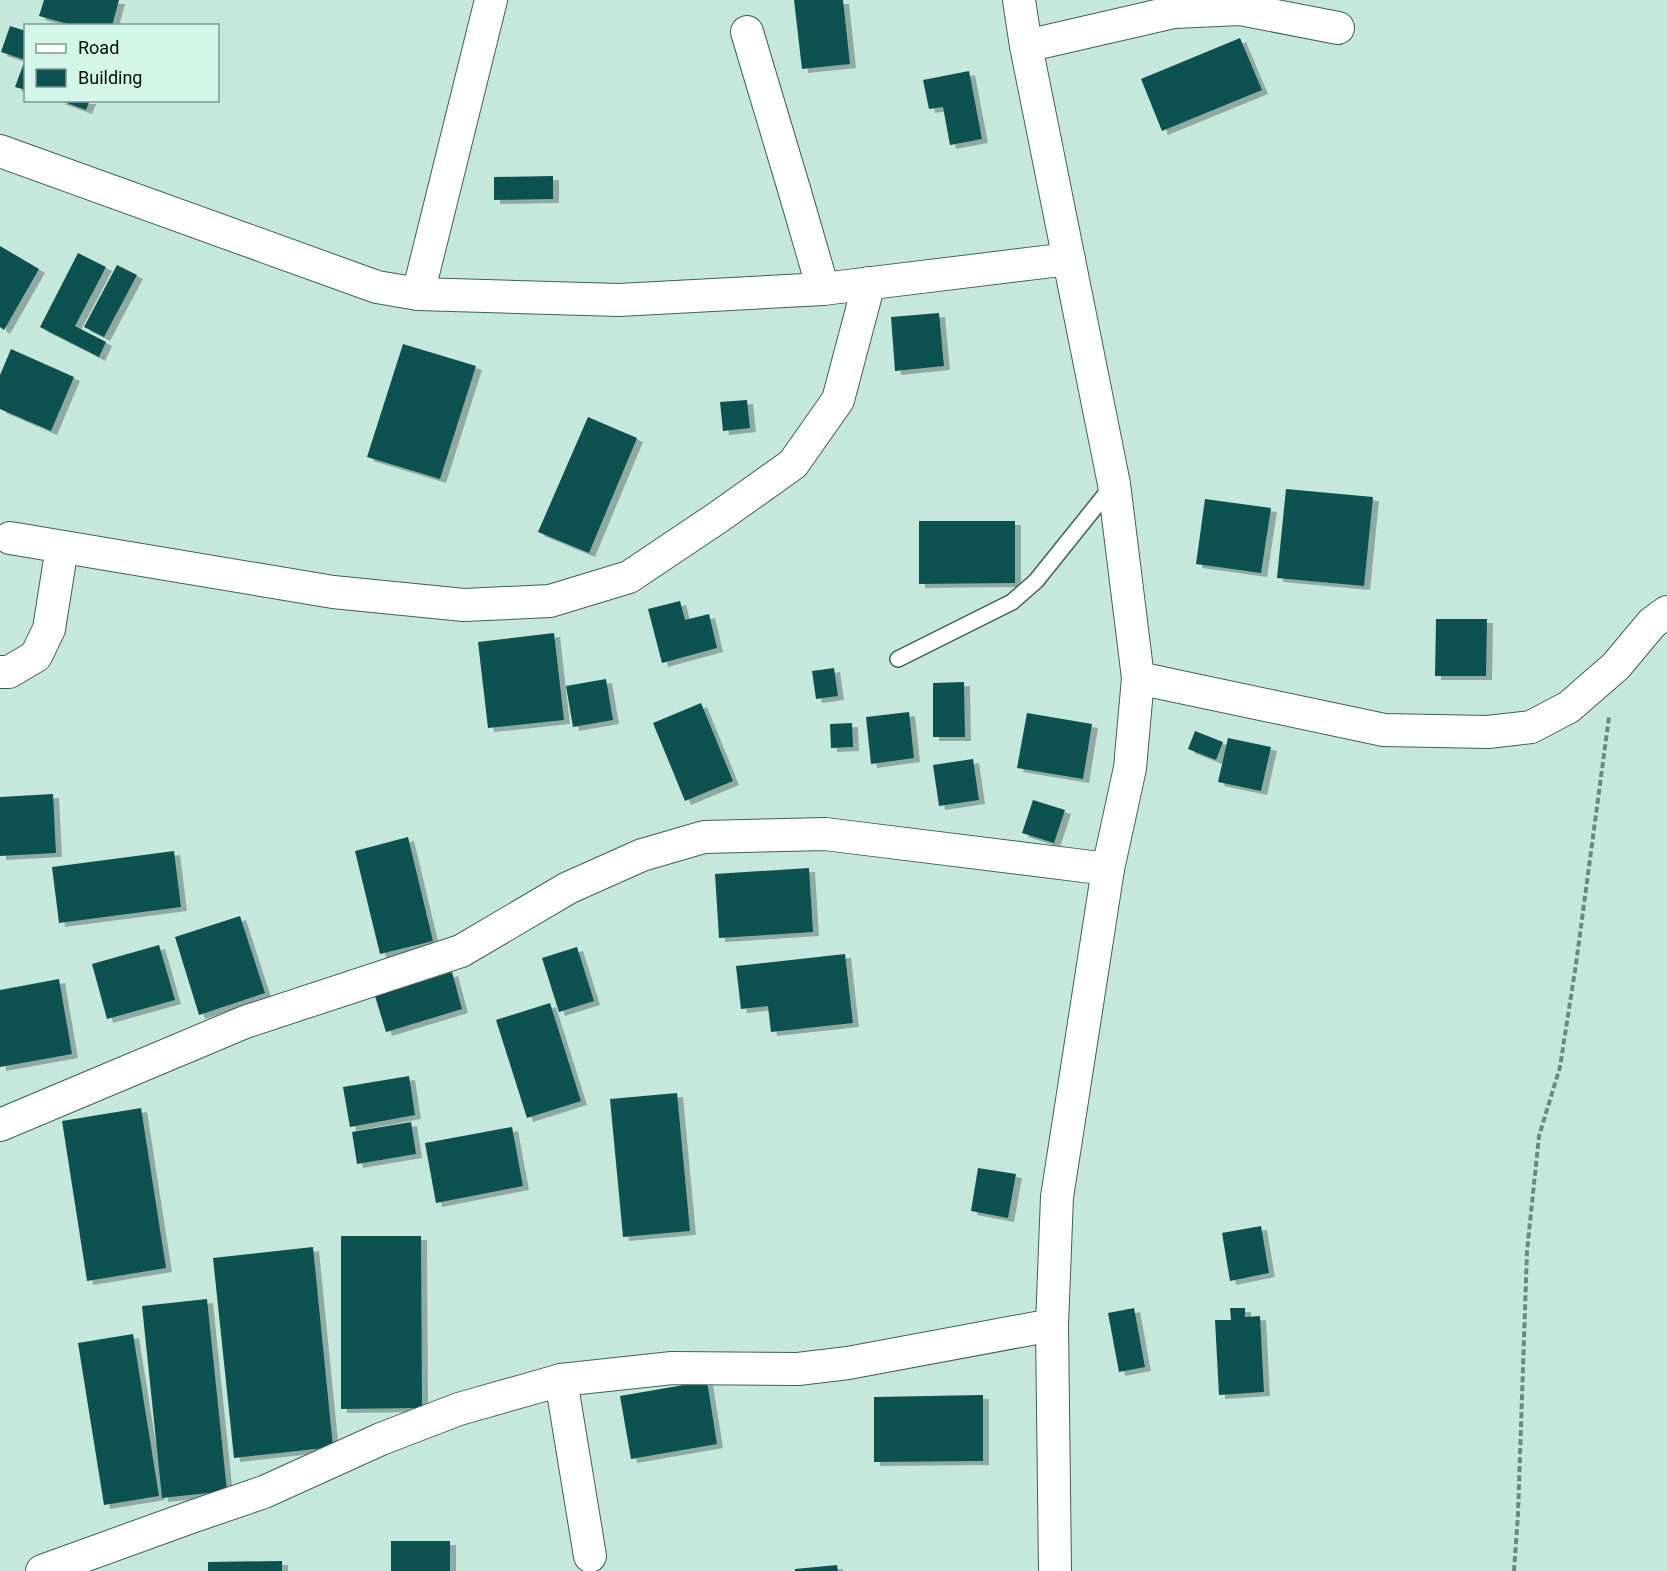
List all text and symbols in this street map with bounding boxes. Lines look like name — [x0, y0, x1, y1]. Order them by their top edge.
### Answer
legend — [24, 24, 219, 102]
text: Road — [78, 37, 119, 58]
text: Building — [78, 67, 142, 88]

